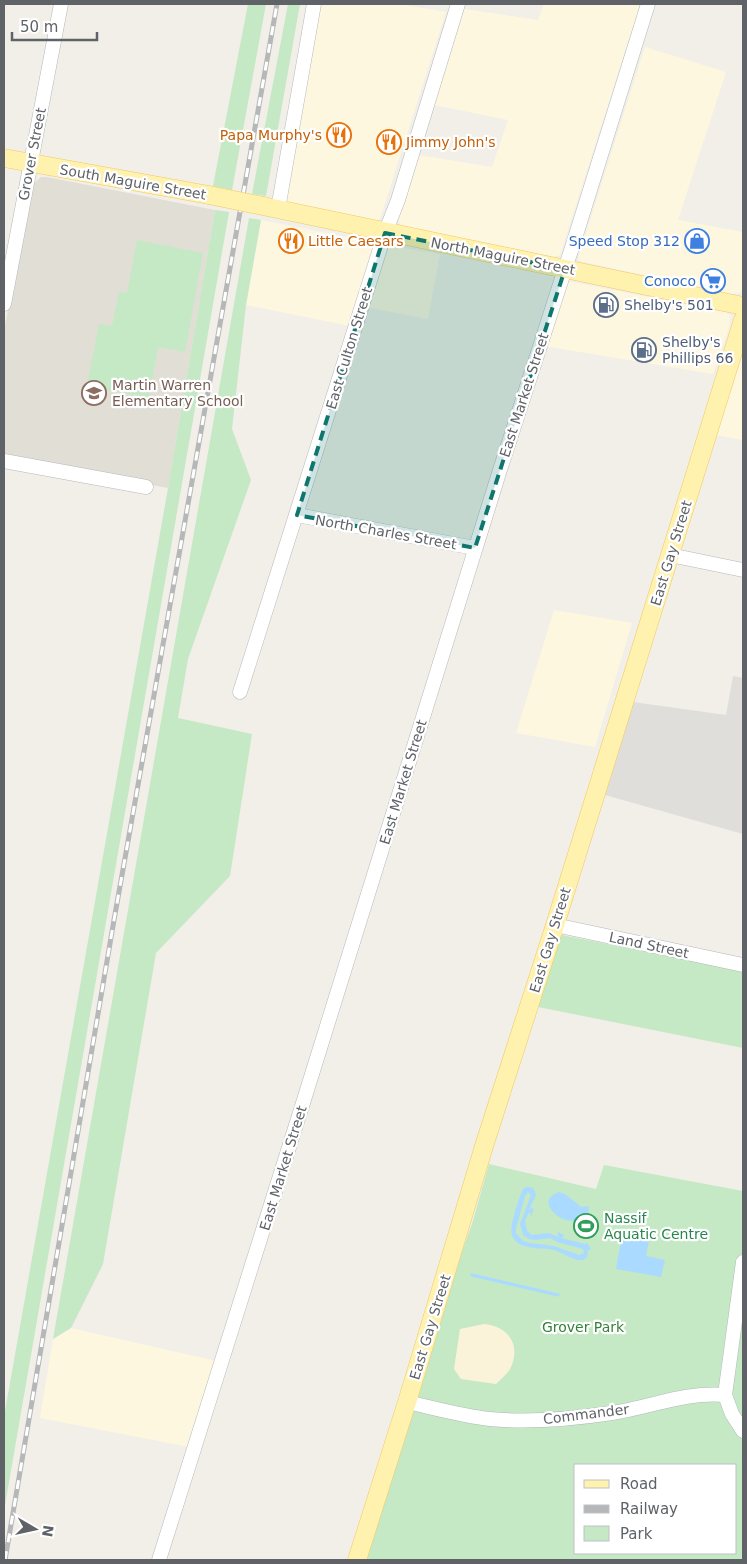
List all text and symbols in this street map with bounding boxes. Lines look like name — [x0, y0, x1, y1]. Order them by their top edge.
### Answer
scale bar — [12, 10, 98, 42]
text: 50 m — [20, 18, 58, 36]
street label: Grover Street — [15, 106, 49, 202]
restaurant icon: Papa Murphy's — [326, 122, 352, 148]
place label: Papa Murphy's — [220, 127, 322, 143]
restaurant icon: Jimmy John's — [376, 129, 402, 155]
place label: Jimmy John's — [405, 134, 496, 150]
street label: South Maguire Street — [58, 161, 208, 203]
restaurant icon: Little Caesars — [278, 228, 304, 254]
shop icon: Speed Stop 312 — [684, 228, 710, 254]
place label: Little Caesars — [308, 233, 404, 249]
place label: Speed Stop 312 — [569, 233, 680, 249]
street label: North Maguire Street — [429, 234, 577, 278]
supermarket icon: Conoco — [700, 268, 726, 294]
place label: Conoco — [644, 273, 696, 289]
street label: East Culton Street — [323, 284, 375, 411]
fuel station icon: Shelby's 501 — [593, 292, 619, 318]
place label: Shelby's 501 — [624, 297, 714, 313]
street label: East Market Street — [496, 330, 552, 459]
place label: Shelby's Phillips 66 — [662, 334, 733, 366]
fuel station icon: Shelby's Phillips 66 — [631, 337, 657, 363]
place label: Martin Warren Elementary School — [112, 377, 244, 409]
school or university icon: Martin Warren Elementary School — [81, 380, 107, 406]
street label: East Gay Street — [647, 498, 695, 608]
street label: North Charles Street — [314, 512, 458, 552]
street label: East Market Street — [376, 717, 430, 846]
street label: East Gay Street — [526, 885, 574, 995]
street label: Land Street — [608, 929, 691, 961]
street label: East Market Street — [256, 1103, 310, 1232]
place label: Nassif Aquatic Centre — [604, 1210, 708, 1242]
sports icon: Nassif Aquatic Centre — [573, 1213, 599, 1239]
street label: East Gay Street — [406, 1272, 454, 1382]
park label: Grover Park — [542, 1319, 625, 1335]
street label: Commander — [542, 1401, 630, 1427]
legend — [574, 1464, 737, 1554]
text: Road — [620, 1475, 658, 1493]
text: Railway — [620, 1500, 678, 1518]
north arrow — [10, 1504, 60, 1554]
text: N — [39, 1524, 57, 1538]
text: Park — [620, 1525, 653, 1543]

